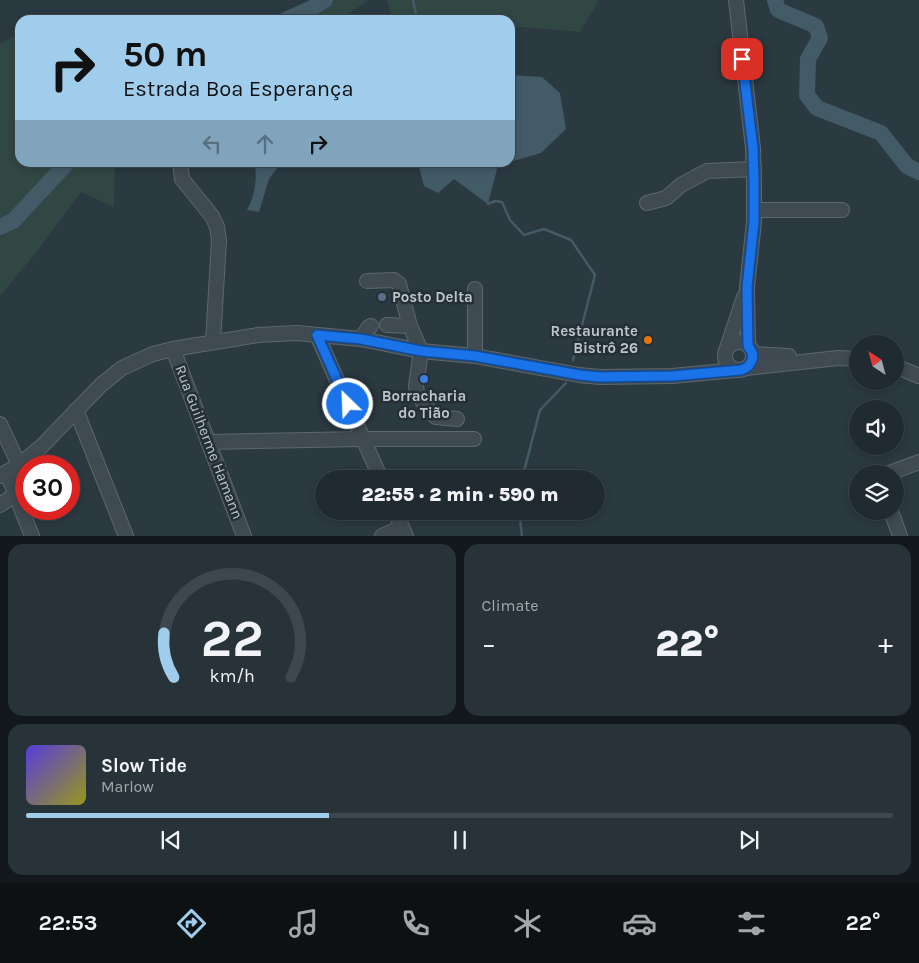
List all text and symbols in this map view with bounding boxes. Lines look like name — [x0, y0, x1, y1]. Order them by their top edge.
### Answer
text: 50 m — [123, 34, 208, 75]
icon: right — [40, 35, 105, 100]
pin — [721, 38, 763, 80]
icon: arrive — [728, 45, 756, 73]
text: Estrada Boa Esperança — [123, 76, 354, 102]
icon: left — [198, 130, 226, 158]
icon: ahead — [251, 130, 279, 158]
icon: right — [304, 130, 332, 158]
place label: Posto Delta — [392, 288, 473, 306]
marker: Posto Delta — [376, 291, 388, 303]
place label: Restaurante Bistrô 26 — [551, 322, 638, 357]
marker: Restaurante Bistrô 26 — [642, 334, 654, 346]
north arrow — [849, 335, 904, 390]
map controls — [849, 335, 904, 520]
street label: Rua Guilherme Hamann — [171, 362, 247, 522]
marker: Borracharia do Tião — [418, 373, 430, 385]
position arrow — [321, 377, 373, 429]
place label: Borracharia do Tião — [382, 387, 466, 422]
button: sound — [849, 400, 904, 455]
speed limit sign: 30 — [15, 455, 80, 520]
button: layers — [849, 465, 904, 520]
text: 22:55 · 2 min · 590 m — [361, 484, 559, 506]
text: Climate — [482, 596, 539, 615]
text: 22 — [200, 608, 263, 669]
text: 22° — [655, 621, 720, 666]
text: − — [482, 627, 496, 660]
text: + — [878, 627, 893, 660]
text: km/h — [209, 666, 254, 687]
text: Slow Tide — [101, 755, 187, 777]
text: Marlow — [101, 777, 154, 796]
icon: previous — [157, 826, 185, 854]
icon: pause — [446, 826, 474, 854]
icon: next — [735, 826, 763, 854]
icon: directions — [174, 906, 209, 941]
icon: music — [286, 906, 321, 941]
icon: phone — [398, 906, 433, 941]
icon: climate — [510, 906, 545, 941]
icon: car — [622, 906, 657, 941]
icon: filters — [734, 906, 769, 941]
text: 22:53 — [38, 910, 97, 936]
text: 22° — [845, 910, 881, 936]

